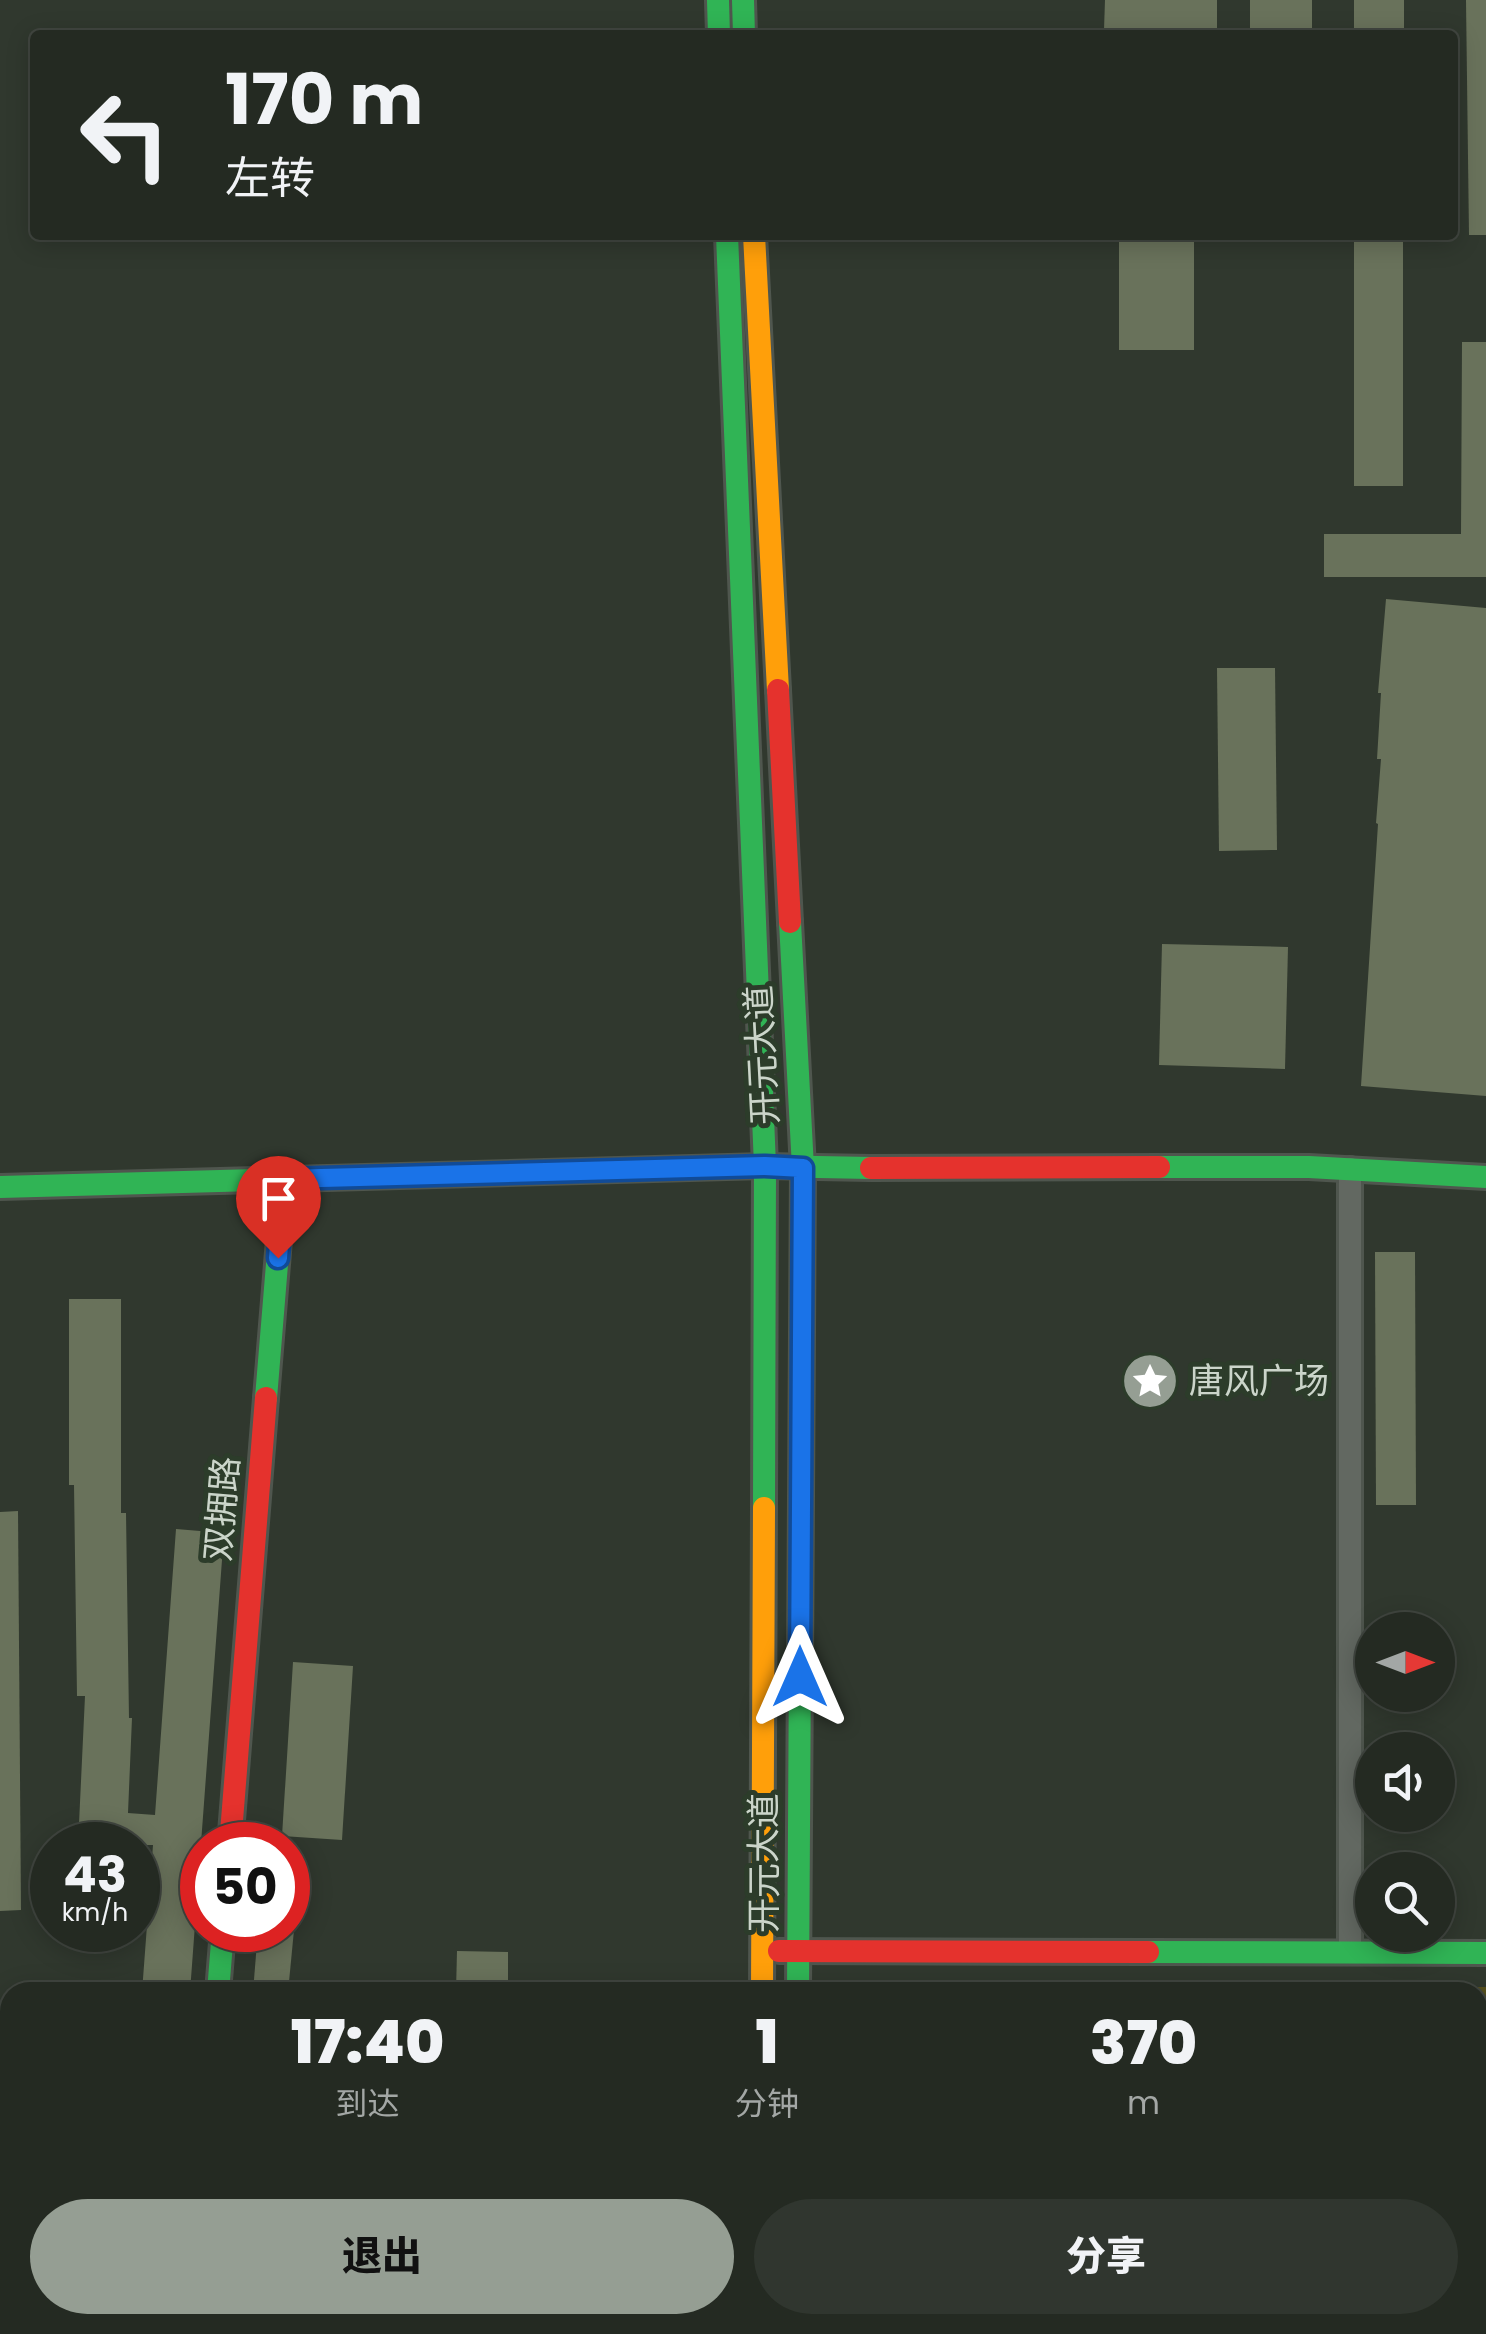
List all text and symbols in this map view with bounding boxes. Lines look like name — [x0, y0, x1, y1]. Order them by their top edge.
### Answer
text: 170 m — [225, 50, 423, 149]
icon: left — [60, 70, 190, 200]
text: 左转 — [225, 147, 315, 210]
street label: 开元大道 — [733, 984, 790, 1126]
pin — [236, 1156, 321, 1259]
icon: arrive — [251, 1171, 306, 1226]
place icon: 唐风广场 — [1120, 1351, 1180, 1411]
place label: 唐风广场 — [1189, 1356, 1329, 1405]
street label: 双拥路 — [193, 1455, 250, 1563]
north arrow — [1355, 1612, 1455, 1712]
map controls — [1355, 1612, 1455, 1952]
position arrow — [748, 1625, 852, 1729]
button: sound — [1355, 1732, 1455, 1832]
street label: 开元大道 — [739, 1793, 788, 1933]
speed limit sign: 50 — [180, 1822, 310, 1952]
text: 43 — [63, 1839, 127, 1910]
button: search — [1355, 1852, 1455, 1952]
text: km/h — [62, 1895, 128, 1930]
text: 17:40 — [291, 2000, 444, 2084]
text: 1 — [755, 2000, 779, 2084]
text: 370 — [1090, 2001, 1197, 2085]
text: m — [1127, 2080, 1160, 2125]
text: 到达 — [336, 2081, 400, 2126]
text: 分钟 — [735, 2081, 799, 2126]
button: 退出 — [30, 2199, 734, 2314]
button: 分享 — [754, 2199, 1458, 2314]

